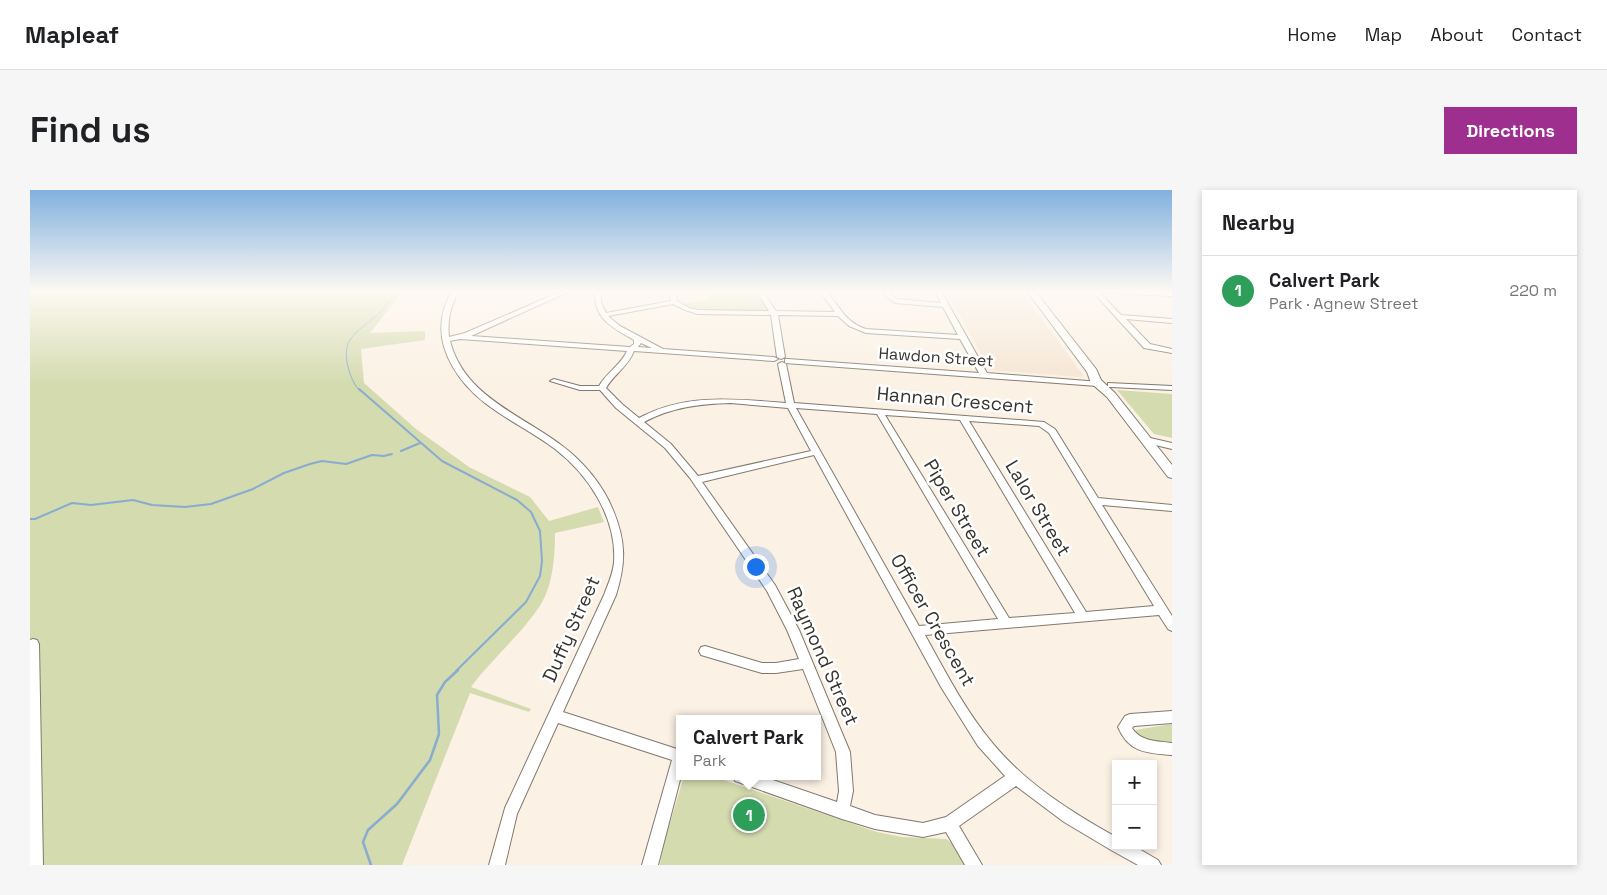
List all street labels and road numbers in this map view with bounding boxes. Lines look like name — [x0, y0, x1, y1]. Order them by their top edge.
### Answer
street label: Hawdon Street — [878, 343, 994, 371]
street label: Hannan Crescent — [876, 381, 1034, 419]
street label: Piper Street — [918, 455, 996, 561]
street label: Lalor Street — [1000, 455, 1076, 561]
street label: Officer Crescent — [885, 549, 981, 691]
street label: Duffy Street — [537, 572, 605, 686]
street label: Raymond Street — [781, 583, 865, 729]

